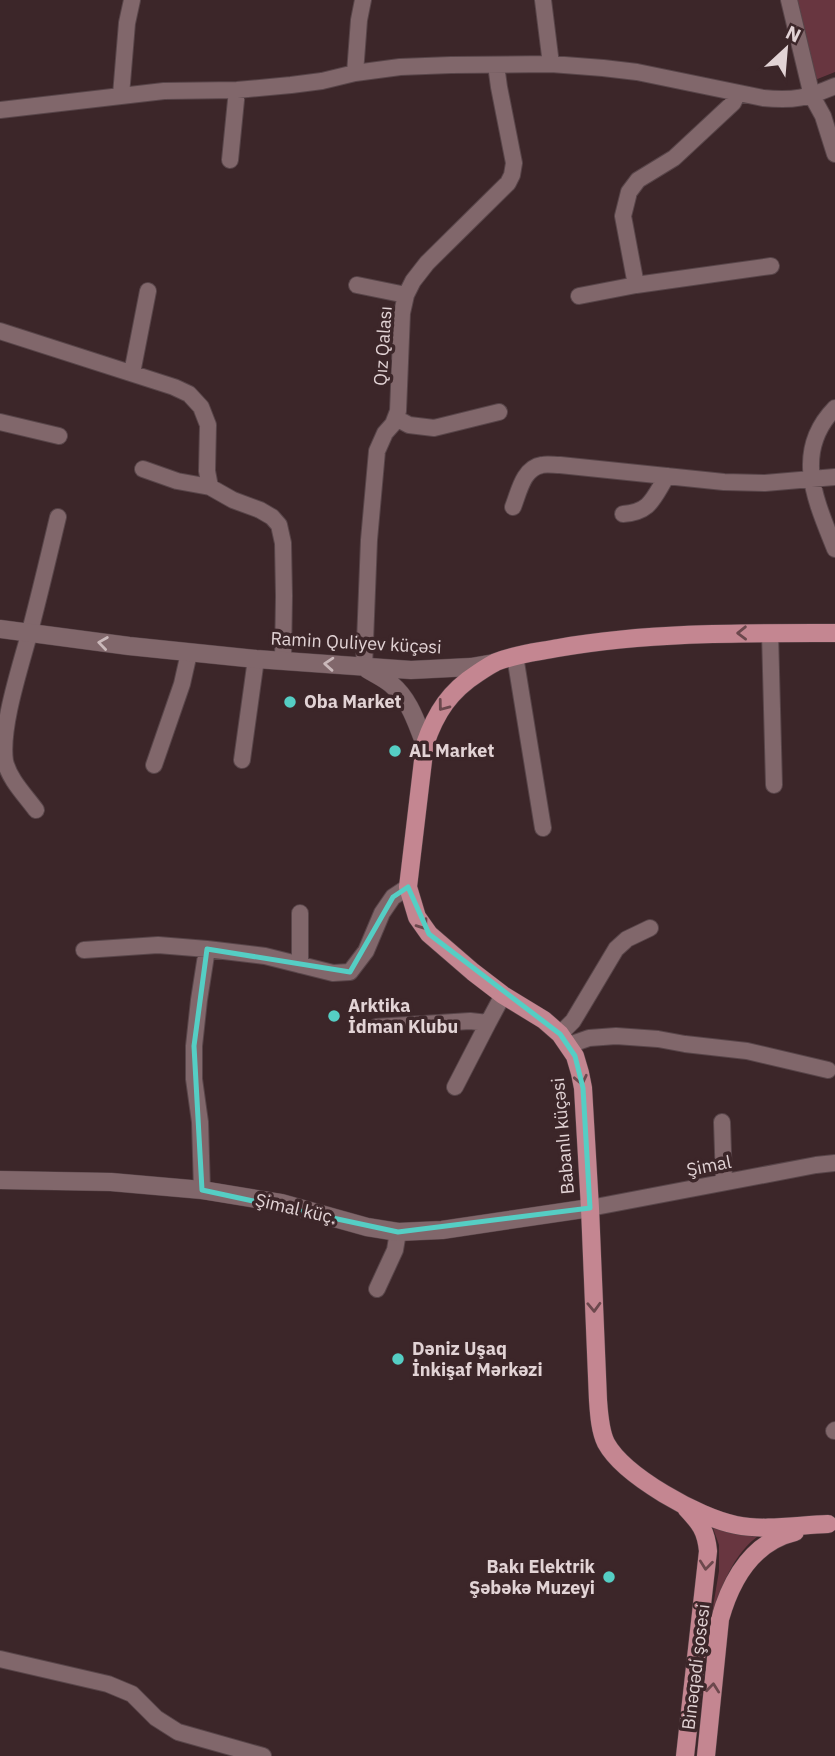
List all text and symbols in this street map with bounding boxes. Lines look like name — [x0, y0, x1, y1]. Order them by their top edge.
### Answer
north arrow — [751, 14, 821, 84]
text: N — [782, 20, 805, 48]
street label: Qız Qalası — [368, 305, 397, 387]
one-way arrow — [737, 625, 747, 641]
street label: Ramin Quliyev küçəsi — [270, 627, 442, 658]
one-way arrow — [97, 635, 108, 650]
one-way arrow — [323, 657, 334, 672]
place label: Oba Market — [304, 690, 402, 713]
marker: Oba Market — [282, 694, 298, 710]
one-way arrow — [439, 699, 451, 711]
place label: AL Market — [409, 739, 494, 762]
marker: AL Market — [387, 743, 403, 759]
one-way arrow — [415, 917, 427, 930]
place label: Arktika İdman Klubu — [348, 994, 458, 1038]
marker: Arktika İdman Klubu — [326, 1008, 342, 1024]
one-way arrow — [572, 1074, 587, 1086]
street label: Babanlı küçəsi — [546, 1077, 579, 1195]
street label: Şimal — [685, 1150, 733, 1181]
street label: Şimal küç. — [253, 1188, 339, 1229]
one-way arrow — [587, 1302, 602, 1313]
place label: Dəniz Uşaq İnkişaf Mərkəzi — [412, 1337, 543, 1381]
marker: Dəniz Uşaq İnkişaf Mərkəzi — [390, 1351, 406, 1367]
place label: Bakı Elektrik Şəbəkə Muzeyi — [469, 1555, 596, 1599]
one-way arrow — [699, 1559, 714, 1571]
marker: Bakı Elektrik Şəbəkə Muzeyi — [601, 1569, 617, 1585]
street label: Binəqədi şosesi — [676, 1603, 715, 1731]
one-way arrow — [705, 1682, 720, 1693]

